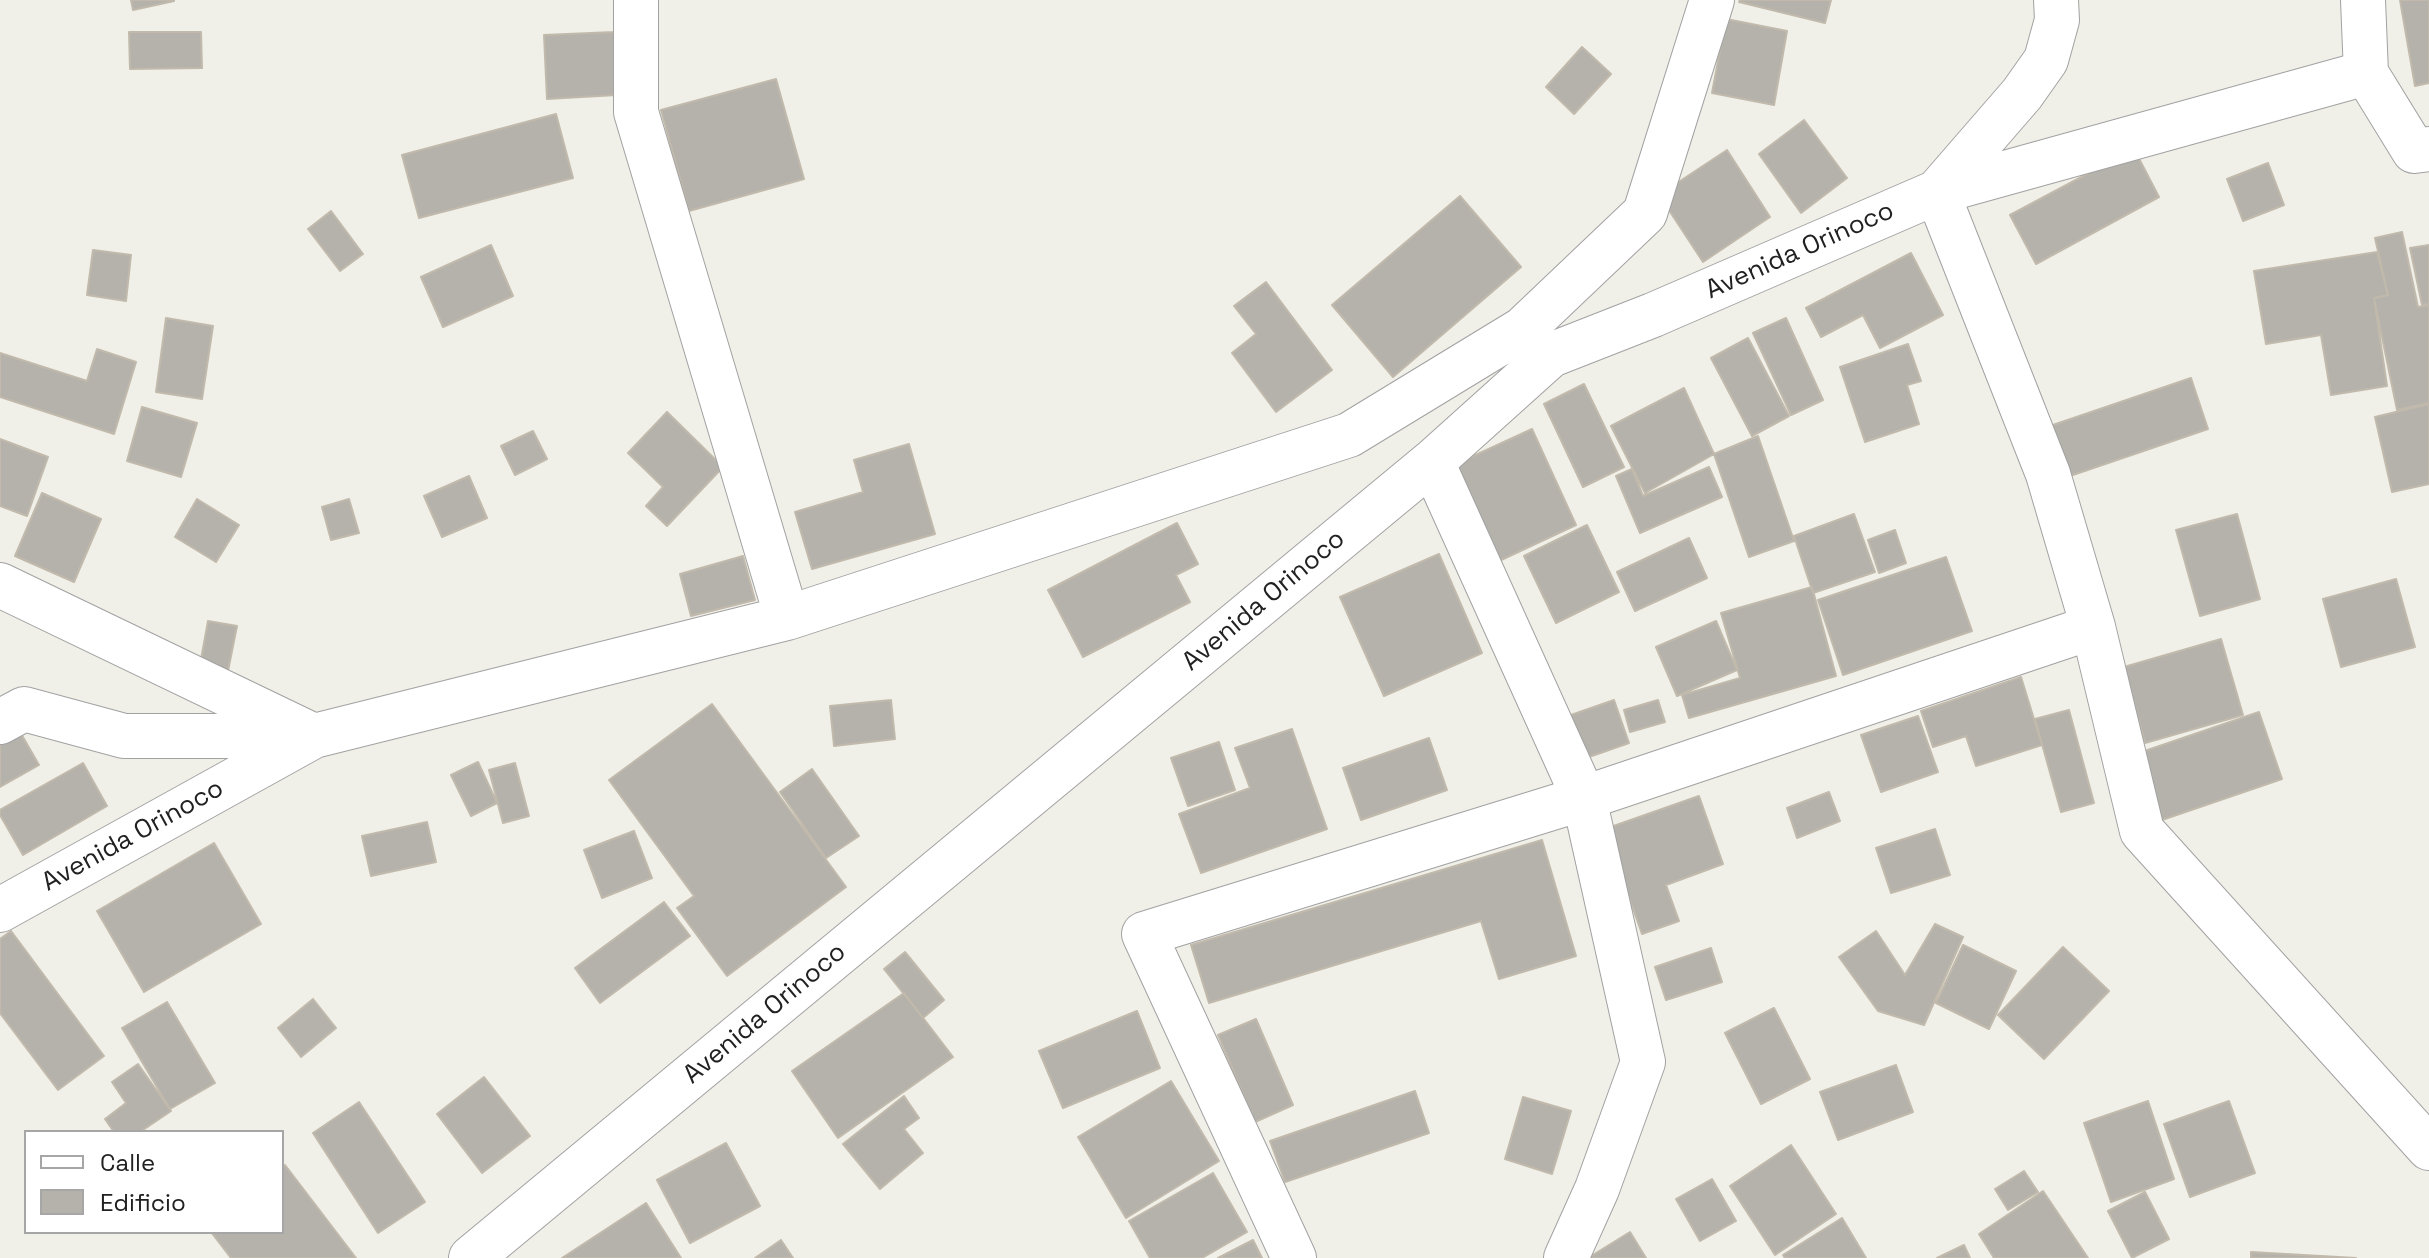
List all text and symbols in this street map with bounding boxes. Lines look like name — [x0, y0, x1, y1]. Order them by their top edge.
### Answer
street label: Avenida Orinoco — [1701, 196, 1899, 306]
street label: Avenida Orinoco — [1176, 524, 1352, 678]
street label: Avenida Orinoco — [37, 773, 229, 899]
street label: Avenida Orinoco — [677, 937, 853, 1091]
legend — [24, 1130, 284, 1234]
text: Calle — [100, 1147, 155, 1178]
text: Edificio — [100, 1187, 186, 1218]

